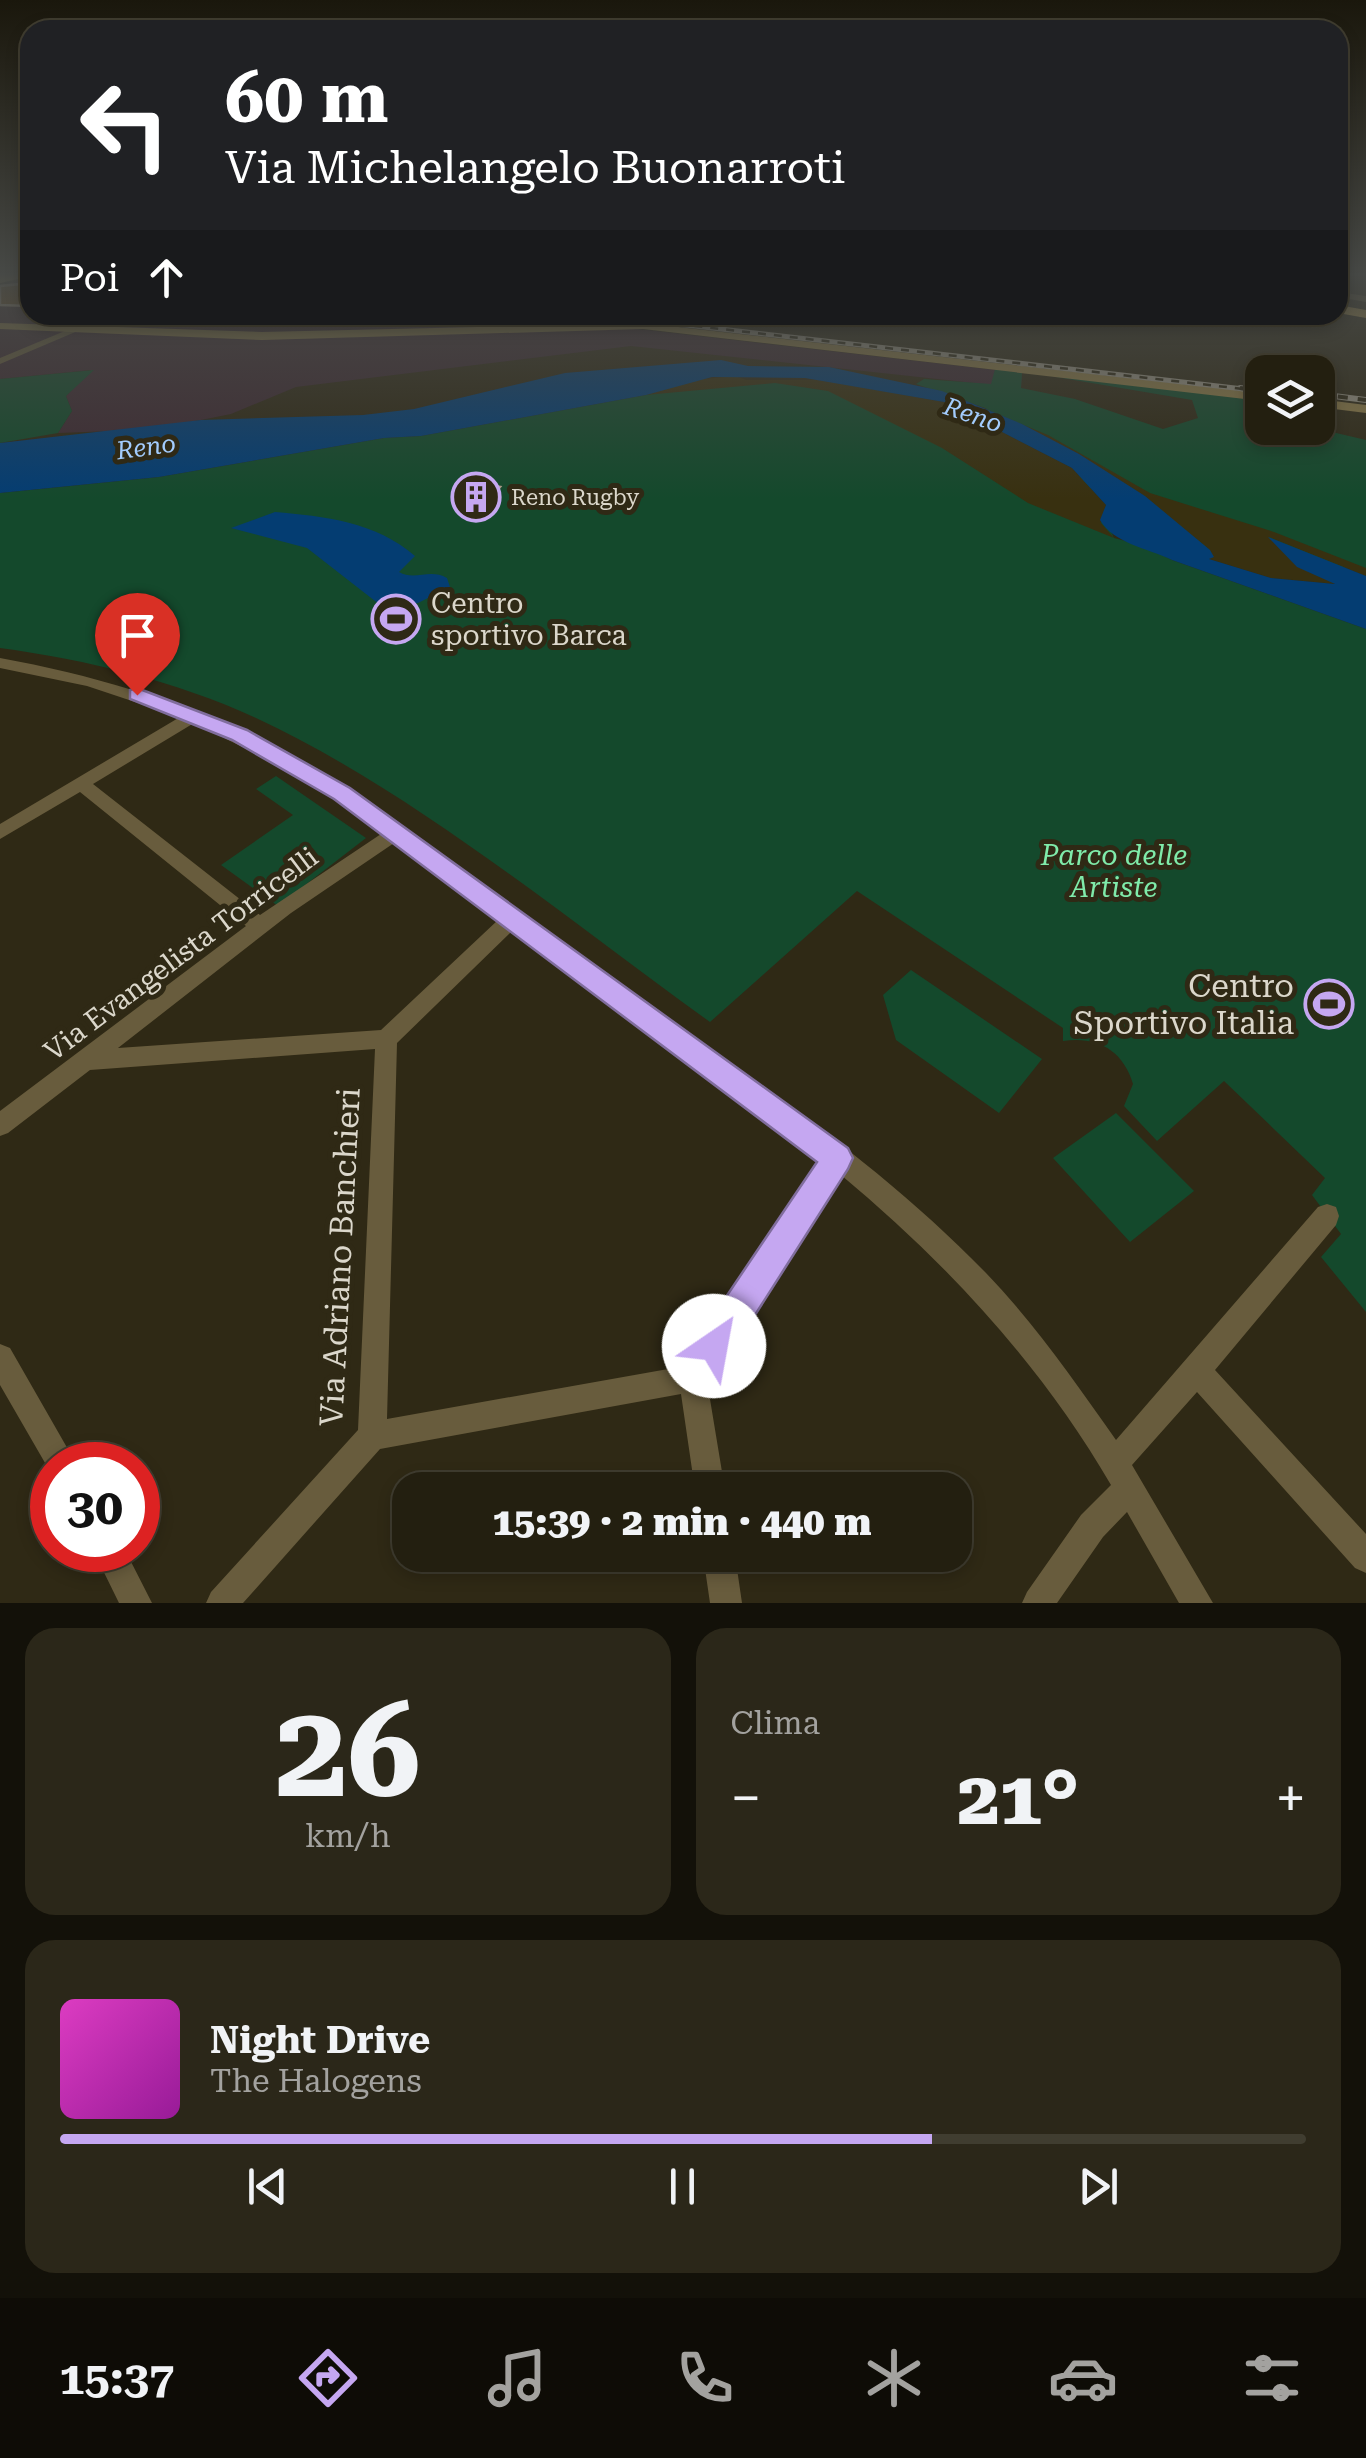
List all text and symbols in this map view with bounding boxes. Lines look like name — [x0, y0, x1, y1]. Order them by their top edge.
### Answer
text: 60 m — [225, 57, 389, 139]
icon: left — [60, 60, 190, 190]
text: Via Michelangelo Buonarroti — [225, 141, 845, 194]
icon: ahead — [139, 250, 194, 305]
text: Poi — [60, 256, 119, 300]
map controls — [1245, 355, 1335, 445]
button: layers — [1245, 355, 1335, 445]
water label: Reno — [939, 391, 1006, 438]
water label: Reno — [113, 428, 178, 466]
building icon: Reno Rugby — [450, 471, 502, 523]
place label: Reno Rugby — [511, 485, 639, 510]
place label: Centro sportivo Barca — [431, 587, 627, 652]
pin — [95, 593, 180, 696]
sports icon: Centro sportivo Barca — [370, 593, 422, 645]
icon: arrive — [110, 608, 165, 663]
park label: Parco delle Artiste — [1040, 839, 1187, 904]
street label: Via Evangelista Torricelli — [38, 840, 324, 1068]
place label: Centro Sportivo Italia — [1074, 967, 1294, 1042]
sports icon: Centro Sportivo Italia — [1303, 978, 1355, 1030]
street label: Via Adriano Banchieri — [312, 1087, 368, 1427]
position arrow — [662, 1294, 766, 1398]
speed limit sign: 30 — [30, 1442, 160, 1572]
text: 15:39 · 2 min · 440 m — [492, 1500, 872, 1544]
text: 26 — [275, 1675, 421, 1828]
text: Clima — [731, 1704, 820, 1742]
text: 21° — [957, 1754, 1079, 1842]
text: − — [731, 1766, 761, 1830]
text: + — [1275, 1766, 1306, 1830]
text: km/h — [305, 1817, 391, 1855]
text: Night Drive — [210, 2018, 430, 2062]
text: The Halogens — [210, 2062, 422, 2100]
icon: previous — [240, 2159, 295, 2214]
icon: pause — [655, 2159, 710, 2214]
icon: next — [1071, 2159, 1126, 2214]
icon: directions — [293, 2343, 363, 2413]
icon: music — [482, 2343, 552, 2413]
icon: phone — [670, 2343, 740, 2413]
icon: climate — [859, 2343, 929, 2413]
icon: car — [1048, 2343, 1118, 2413]
icon: filters — [1237, 2343, 1307, 2413]
text: 15:37 — [59, 2352, 174, 2405]

